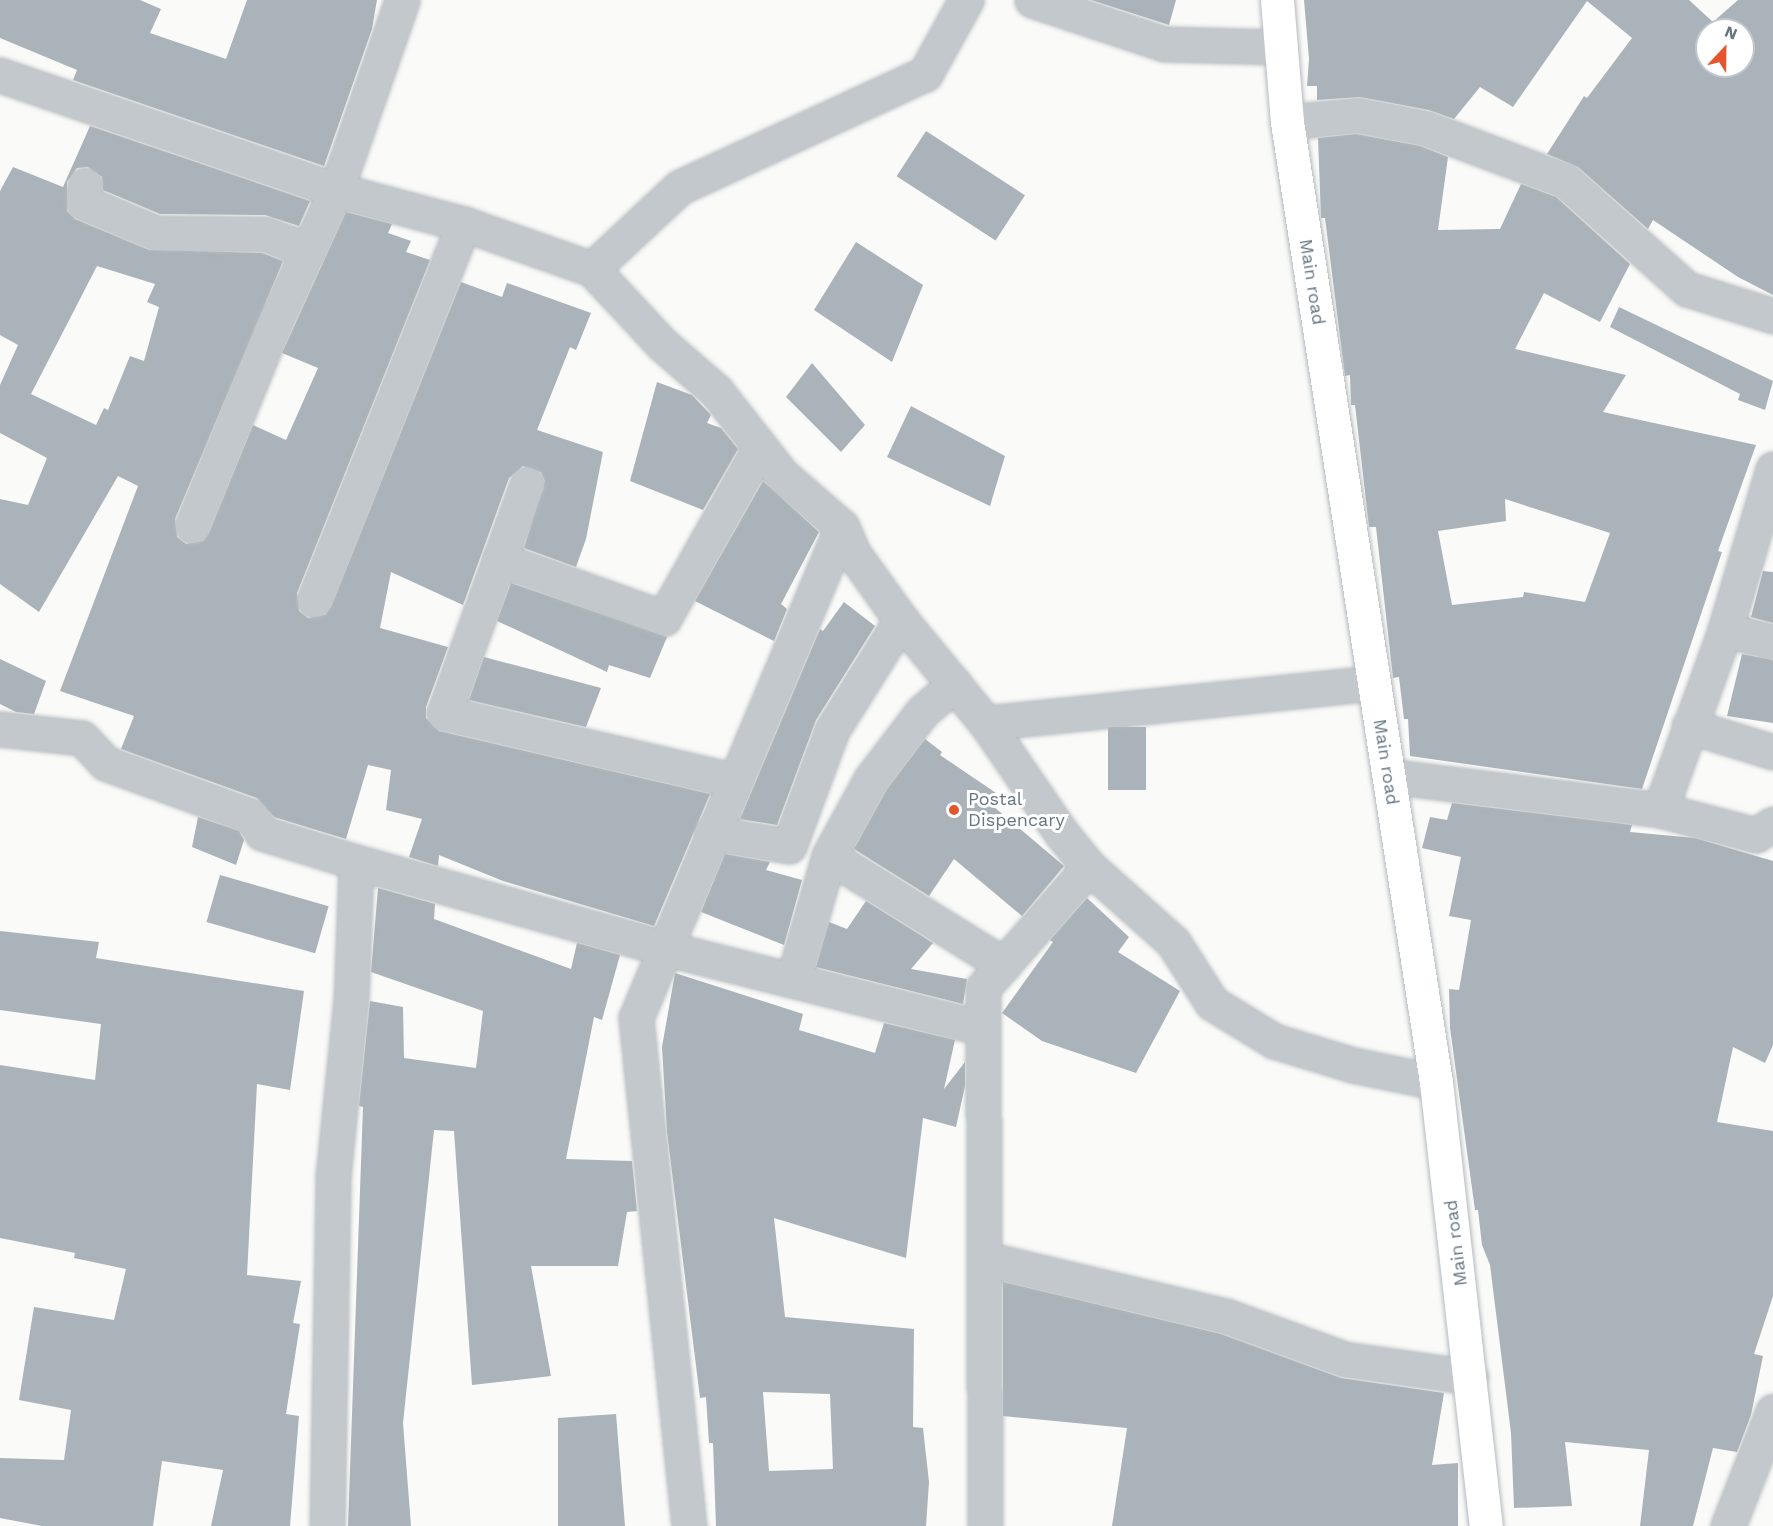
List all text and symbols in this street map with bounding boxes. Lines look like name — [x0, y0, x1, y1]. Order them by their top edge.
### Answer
north arrow — [1695, 18, 1755, 78]
text: N — [1722, 22, 1740, 44]
street label: Main road — [1295, 237, 1329, 327]
street label: Main road — [1369, 717, 1403, 807]
place label: Postal Dispencary — [968, 789, 1065, 832]
marker: Postal Dispencary — [945, 801, 963, 819]
street label: Main road — [1440, 1199, 1472, 1287]

